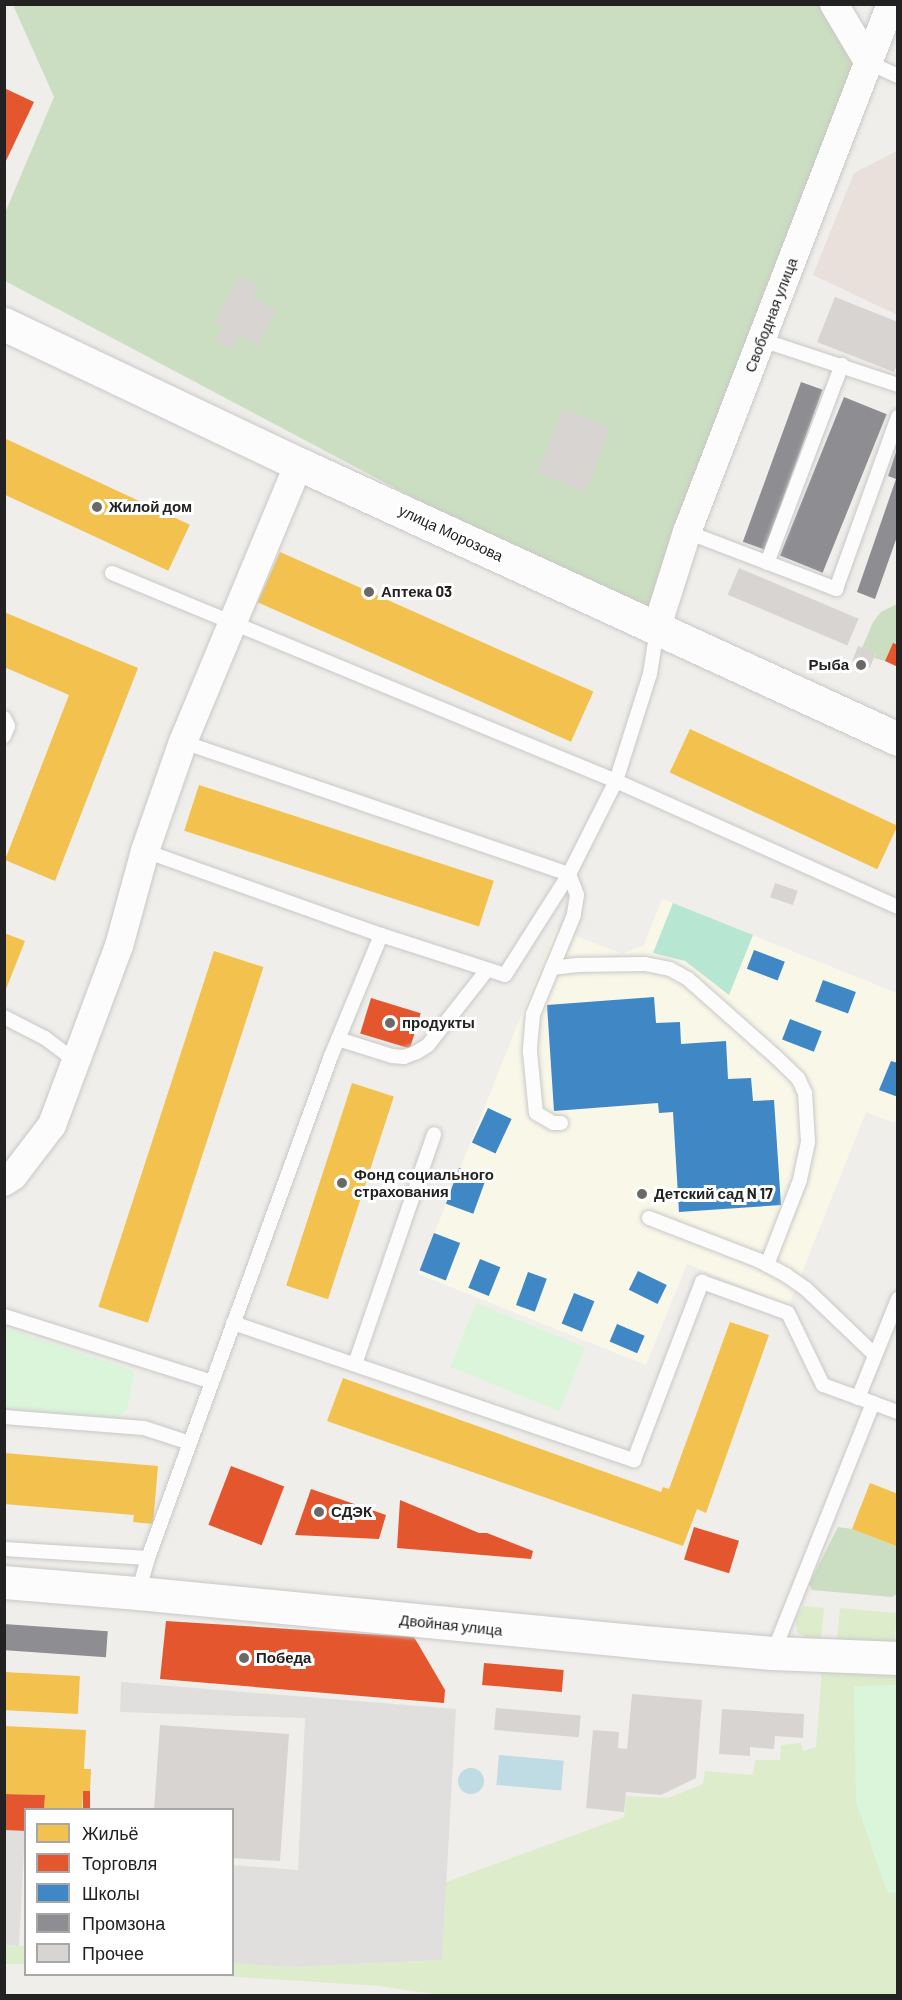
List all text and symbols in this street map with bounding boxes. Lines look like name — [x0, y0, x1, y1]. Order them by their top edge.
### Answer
street label: Свободная улица — [741, 255, 801, 375]
place label: Жилой дом — [109, 498, 192, 516]
marker: Жилой дом — [90, 500, 104, 514]
street label: улица Морозова — [396, 501, 506, 565]
place label: Аптека 03 — [381, 583, 452, 601]
marker: Аптека 03 — [362, 585, 376, 599]
place label: Рыба — [809, 656, 849, 674]
marker: Рыба — [854, 658, 868, 672]
place label: продукты — [402, 1014, 475, 1032]
marker: продукты — [383, 1016, 397, 1030]
place label: Фонд социального страхования — [354, 1165, 494, 1200]
marker: Фонд социального страхования — [335, 1176, 349, 1190]
place label: Детский сад N 17 — [654, 1185, 773, 1203]
marker: Детский сад N 17 — [635, 1187, 649, 1201]
place label: СДЭК — [331, 1503, 372, 1521]
marker: СДЭК — [312, 1505, 326, 1519]
street label: Двойная улица — [399, 1611, 503, 1639]
place label: Победа — [256, 1649, 311, 1667]
marker: Победа — [237, 1651, 251, 1665]
legend — [24, 1808, 234, 1976]
text: Жильё — [82, 1822, 139, 1844]
text: Торговля — [82, 1852, 157, 1874]
text: Школы — [82, 1882, 140, 1904]
text: Промзона — [82, 1912, 165, 1934]
text: Прочее — [82, 1942, 144, 1964]

